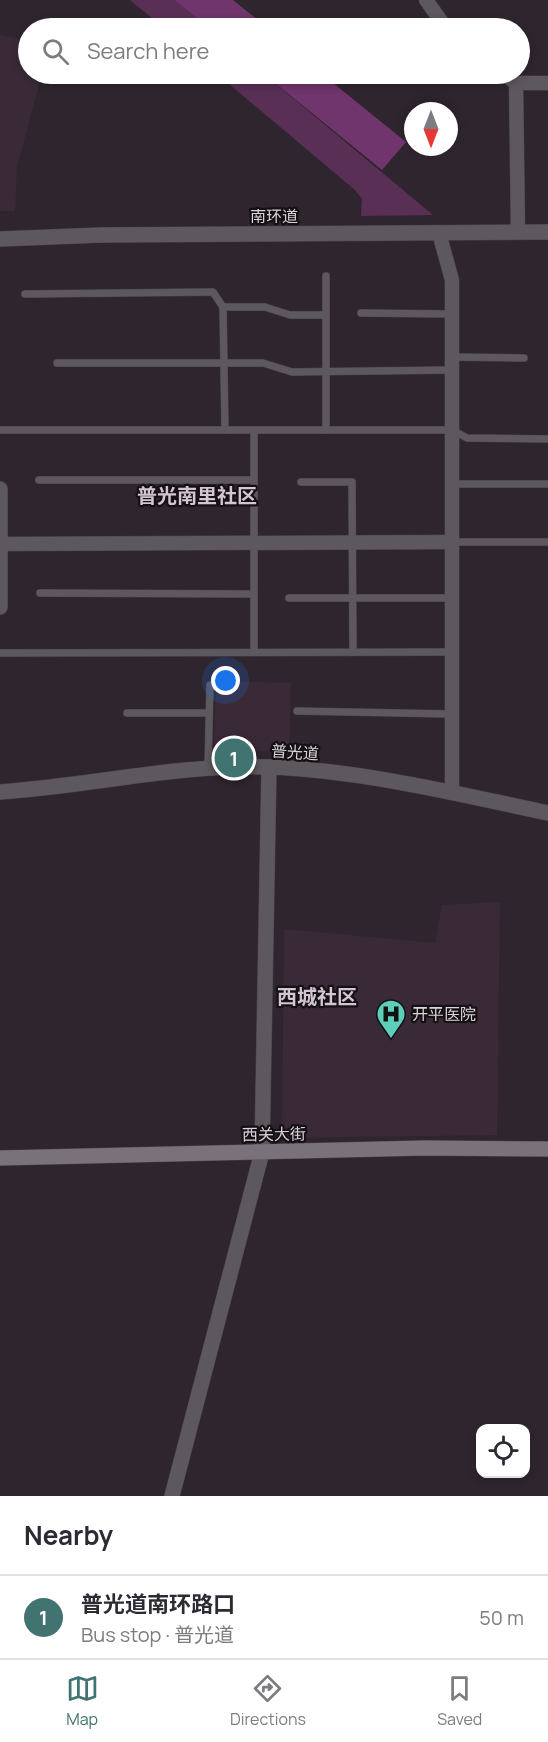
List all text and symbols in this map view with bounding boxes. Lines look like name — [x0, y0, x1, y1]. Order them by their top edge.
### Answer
search box — [18, 18, 530, 84]
icon: search — [39, 35, 72, 68]
text: Search here — [87, 36, 209, 66]
north arrow — [404, 102, 458, 156]
street label: 南环道 — [250, 205, 298, 227]
district label: 普光南里社区 — [137, 482, 257, 509]
your location — [211, 666, 240, 695]
pin: 1 — [214, 736, 254, 780]
street label: 普光道 — [270, 739, 320, 765]
district label: 西城社区 — [277, 983, 357, 1010]
hospital icon: 开平医院 — [375, 998, 407, 1040]
place label: 开平医院 — [412, 1003, 476, 1025]
street label: 西关大街 — [242, 1122, 306, 1146]
map controls — [476, 1424, 530, 1478]
button: locate — [476, 1424, 530, 1478]
text: Nearby — [24, 1517, 113, 1553]
text: 普光道南环路口 — [81, 1589, 235, 1619]
text: 1 — [39, 1604, 48, 1631]
text: 50 m — [479, 1604, 524, 1631]
text: Bus stop · 普光道 — [81, 1621, 234, 1648]
tab: Map — [66, 1672, 99, 1730]
tab: Directions — [230, 1672, 306, 1730]
tab: Saved — [437, 1672, 482, 1730]

